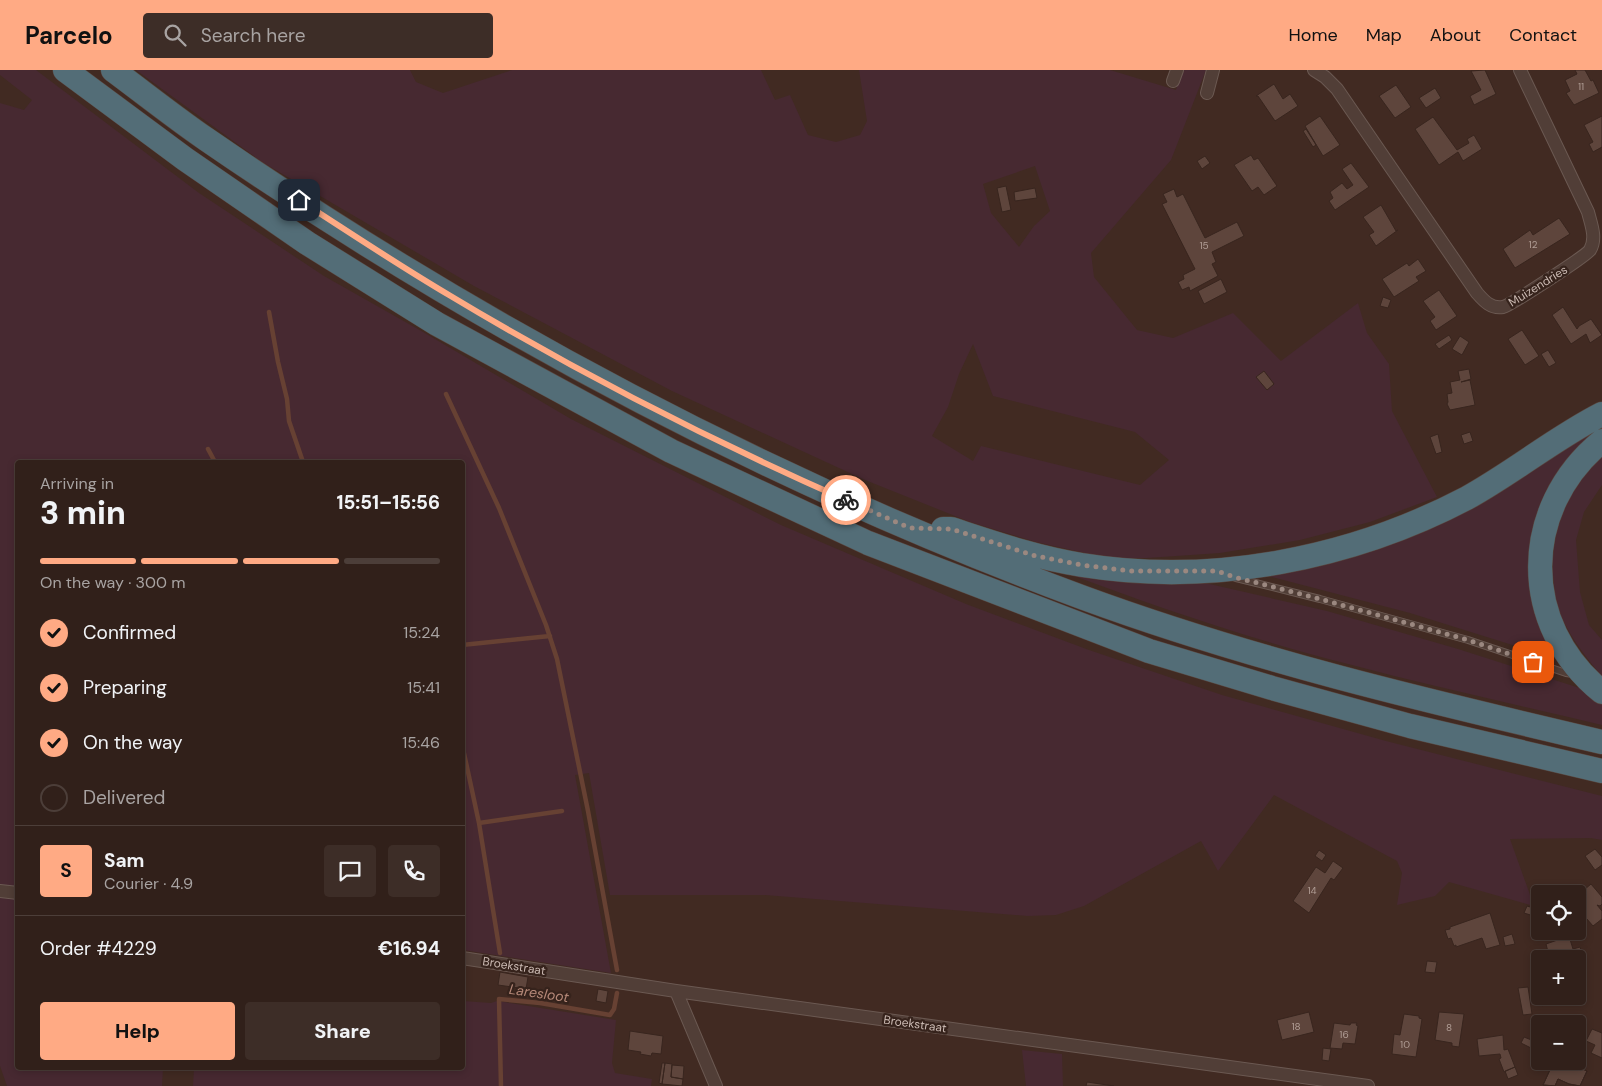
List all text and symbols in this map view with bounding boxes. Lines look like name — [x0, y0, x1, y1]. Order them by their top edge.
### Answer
search box — [143, 13, 493, 58]
text: Parcelo — [25, 20, 113, 51]
icon: search — [161, 21, 189, 49]
text: Search here — [201, 23, 306, 48]
text: Home — [1288, 23, 1338, 47]
text: Map — [1366, 23, 1402, 47]
text: About — [1430, 23, 1481, 47]
text: Contact — [1509, 23, 1577, 47]
house number: 11 — [1578, 80, 1584, 93]
pin — [278, 179, 320, 221]
icon: home — [285, 186, 313, 214]
house number: 12 — [1529, 238, 1538, 251]
house number: 15 — [1199, 239, 1209, 252]
street label: Muizendries — [1505, 262, 1571, 310]
text: Arriving in — [40, 473, 114, 494]
courier — [821, 475, 871, 525]
icon: bike — [832, 486, 860, 514]
text: 15:51–15:56 — [336, 490, 440, 515]
text: 3 min — [40, 492, 126, 534]
text: On the way · 300 m — [40, 572, 185, 593]
icon: check — [40, 619, 68, 647]
text: Confirmed — [83, 620, 176, 645]
text: 15:24 — [403, 622, 440, 643]
pin — [1512, 641, 1554, 683]
icon: bag — [1519, 648, 1547, 676]
icon: check — [40, 674, 68, 702]
text: Preparing — [83, 675, 167, 700]
text: 15:41 — [407, 677, 440, 698]
icon: check — [40, 729, 68, 757]
text: On the way — [83, 730, 183, 755]
text: 15:46 — [402, 732, 440, 753]
text: Delivered — [83, 785, 165, 810]
button: chat — [324, 845, 376, 897]
button: phone — [388, 845, 440, 897]
text: Sam — [104, 848, 145, 873]
text: S — [60, 858, 72, 883]
text: Courier · 4.9 — [104, 873, 193, 894]
house number: 14 — [1307, 884, 1317, 897]
map controls — [1531, 885, 1586, 1070]
button: locate — [1531, 885, 1586, 940]
text: Order #4229 — [40, 936, 157, 961]
text: €16.94 — [378, 936, 440, 961]
button: + — [1531, 950, 1586, 1005]
street label: Broekstraat — [481, 953, 547, 979]
water label: Laresloot — [508, 980, 571, 1006]
button: Help — [40, 1002, 235, 1060]
button: Share — [245, 1002, 440, 1060]
street label: Broekstraat — [882, 1012, 948, 1036]
button: − — [1531, 1015, 1586, 1070]
house number: 18 — [1291, 1020, 1301, 1033]
house number: 8 — [1446, 1021, 1452, 1034]
house number: 16 — [1339, 1028, 1349, 1041]
house number: 10 — [1400, 1038, 1410, 1051]

